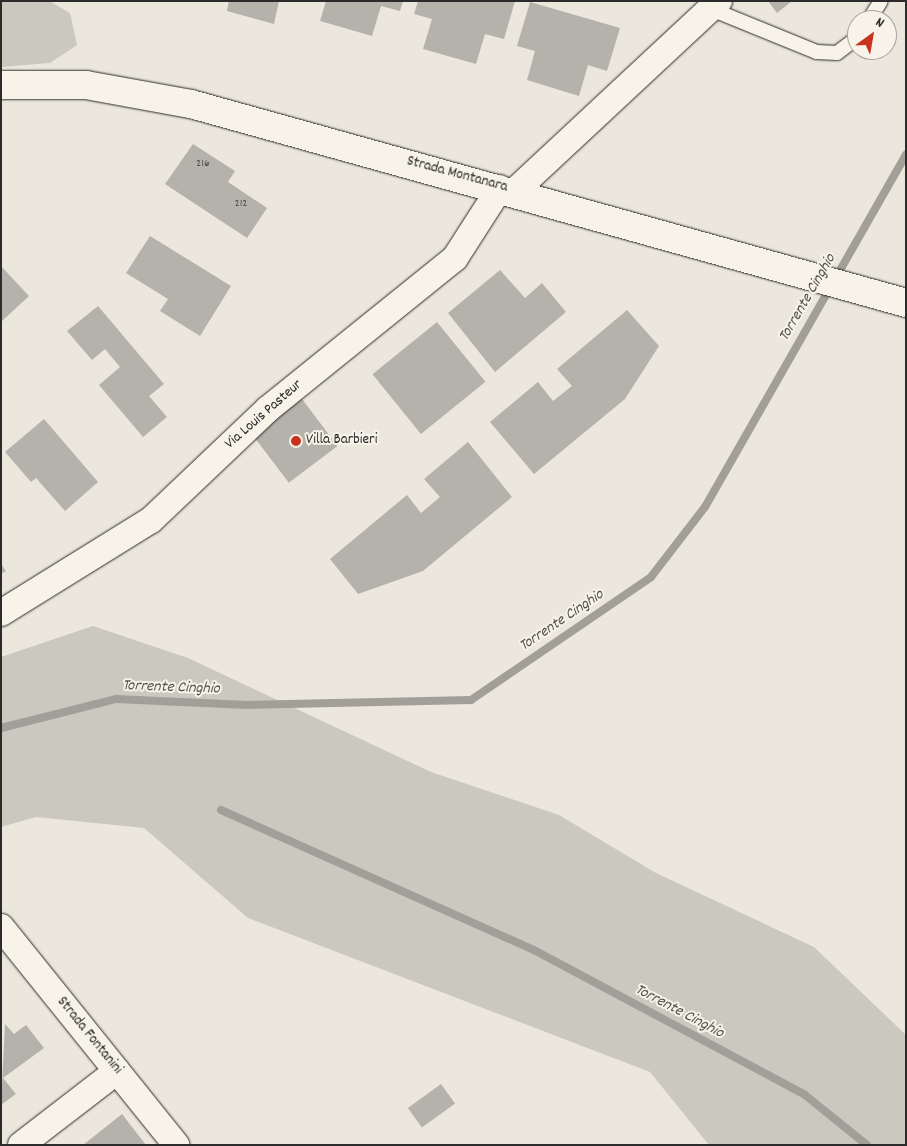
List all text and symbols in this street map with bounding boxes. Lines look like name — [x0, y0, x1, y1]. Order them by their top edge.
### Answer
north arrow — [847, 10, 897, 60]
text: N — [871, 13, 888, 33]
street label: Strada Montanara — [405, 153, 509, 197]
house number: 216 — [196, 157, 210, 171]
house number: 212 — [234, 197, 248, 211]
water label: Torrente Cinghio — [775, 251, 841, 345]
street label: Via Louis Pasteur — [222, 377, 306, 453]
place label: Villa Barbieri — [306, 432, 377, 450]
marker: Villa Barbieri — [290, 435, 302, 447]
water label: Torrente Cinghio — [516, 586, 608, 656]
water label: Torrente Cinghio — [122, 677, 220, 699]
water label: Torrente Cinghio — [631, 981, 727, 1043]
street label: Strada Fontanini — [52, 994, 126, 1078]

